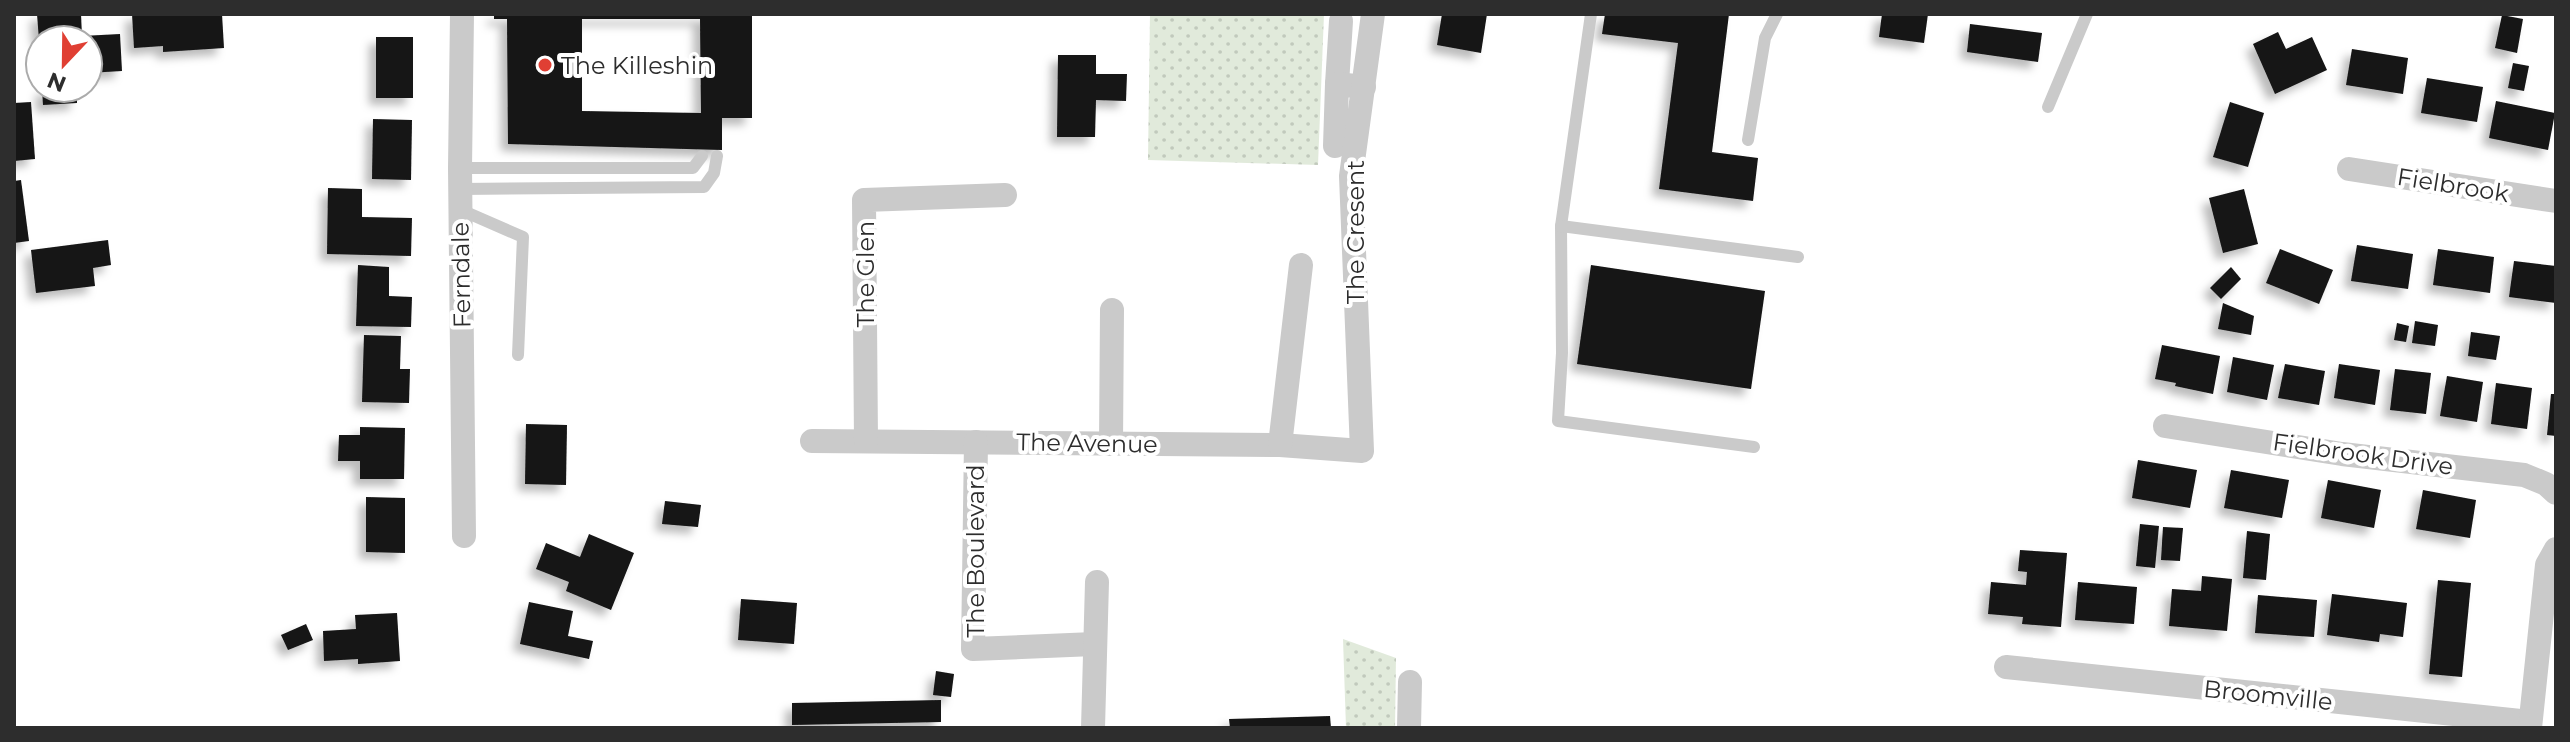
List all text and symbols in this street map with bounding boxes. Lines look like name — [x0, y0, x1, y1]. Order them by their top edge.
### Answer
north arrow — [24, 24, 104, 104]
place label: The Killeshin — [561, 51, 713, 80]
marker: The Killeshin — [536, 56, 554, 74]
text: N — [43, 66, 70, 98]
street label: The Cresent — [1341, 160, 1370, 304]
street label: Fielbrook — [2395, 162, 2512, 208]
street label: The Glen — [851, 221, 880, 327]
street label: Ferndale — [446, 222, 476, 328]
street label: The Avenue — [1016, 427, 1158, 459]
street label: Fielbrook Drive — [2271, 427, 2455, 481]
street label: The Boulevard — [961, 464, 990, 638]
street label: Broomville — [2202, 674, 2334, 716]

